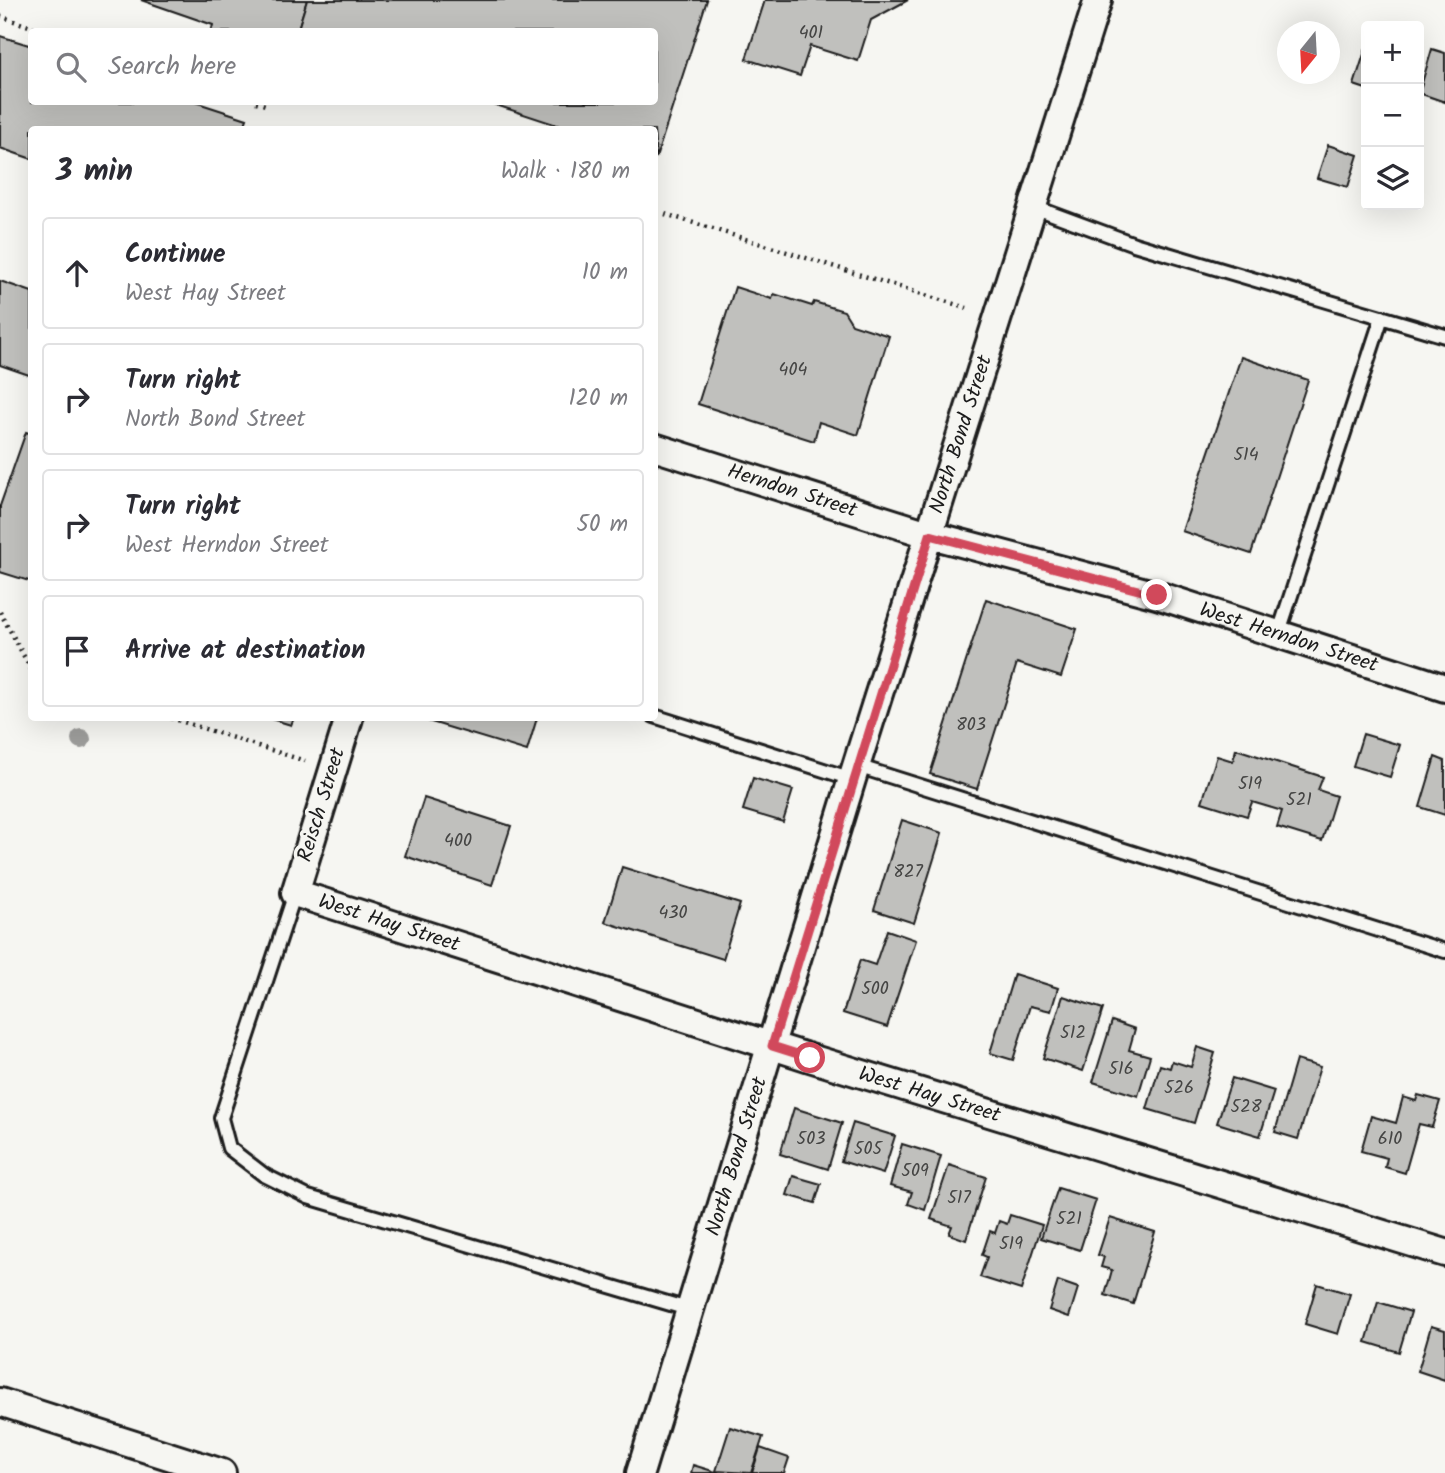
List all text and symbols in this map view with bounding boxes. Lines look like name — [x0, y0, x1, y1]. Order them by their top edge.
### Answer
house number: 401 — [799, 19, 823, 48]
north arrow — [1277, 21, 1340, 84]
map controls — [1361, 21, 1424, 210]
button: + — [1361, 21, 1424, 84]
search box — [28, 28, 658, 105]
text: Search here — [108, 46, 236, 88]
icon: search — [52, 48, 90, 86]
button: − — [1361, 84, 1424, 147]
button: layers — [1361, 147, 1424, 210]
text: 3 min — [56, 148, 133, 196]
text: Walk · 180 m — [501, 154, 630, 190]
text: Continue — [125, 234, 226, 276]
icon: ahead — [58, 254, 96, 292]
text: 10 m — [582, 255, 628, 291]
text: West Hay Street — [125, 276, 286, 312]
street label: North Bond Street — [920, 350, 1002, 518]
house number: 404 — [779, 356, 807, 385]
text: Turn right — [125, 360, 241, 402]
icon: right — [58, 380, 96, 418]
text: 120 m — [568, 381, 628, 417]
text: North Bond Street — [125, 402, 305, 438]
house number: 514 — [1233, 441, 1259, 470]
street label: Herndon Street — [723, 455, 862, 527]
text: Turn right — [125, 486, 241, 528]
icon: right — [58, 506, 96, 544]
text: 50 m — [577, 507, 628, 543]
text: West Herndon Street — [125, 528, 329, 564]
route end — [1141, 579, 1172, 610]
street label: West Herndon Street — [1195, 593, 1383, 682]
text: Arrive at destination — [125, 630, 365, 672]
icon: arrive — [58, 632, 96, 670]
house number: 803 — [956, 711, 986, 740]
street label: Reisch Street — [289, 743, 355, 866]
house number: 519 — [1238, 770, 1262, 799]
house number: 521 — [1286, 786, 1312, 815]
house number: 400 — [444, 827, 472, 856]
house number: 827 — [893, 858, 923, 887]
street label: West Hay Street — [314, 885, 465, 962]
house number: 430 — [658, 899, 688, 928]
house number: 500 — [861, 975, 889, 1004]
house number: 512 — [1060, 1019, 1086, 1048]
route start — [794, 1042, 825, 1073]
house number: 516 — [1108, 1055, 1134, 1084]
street label: West Hay Street — [854, 1057, 1005, 1132]
street label: North Bond Street — [697, 1072, 777, 1240]
house number: 526 — [1164, 1074, 1194, 1103]
house number: 528 — [1231, 1093, 1262, 1122]
house number: 503 — [797, 1125, 825, 1154]
house number: 610 — [1378, 1125, 1402, 1154]
house number: 505 — [854, 1135, 883, 1164]
house number: 509 — [901, 1157, 929, 1186]
house number: 517 — [947, 1184, 972, 1213]
house number: 521 — [1056, 1205, 1082, 1234]
house number: 519 — [999, 1230, 1023, 1259]

